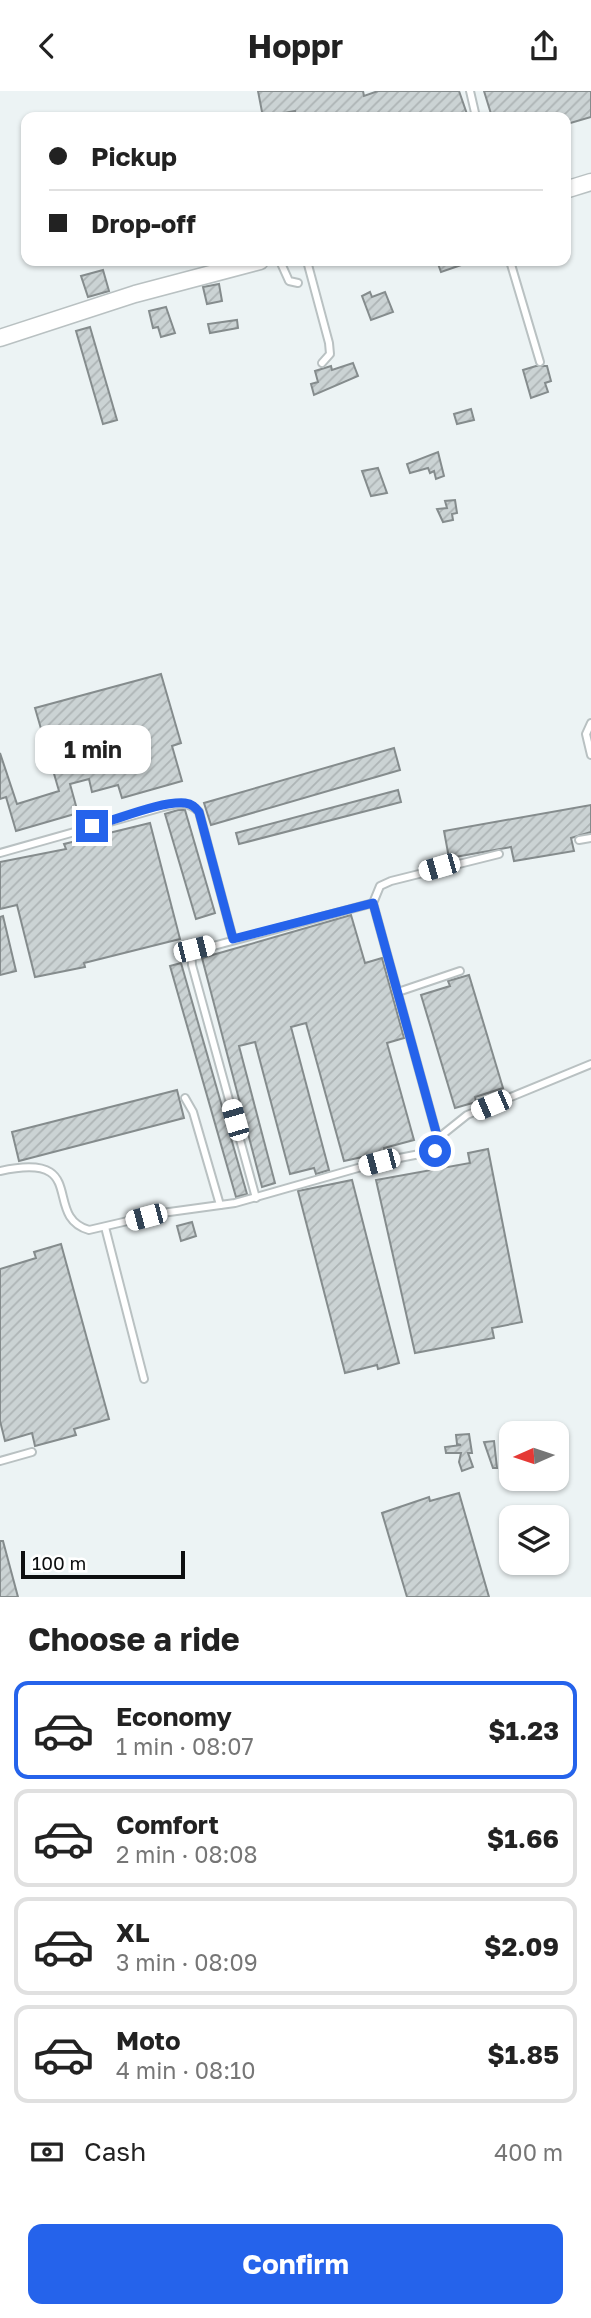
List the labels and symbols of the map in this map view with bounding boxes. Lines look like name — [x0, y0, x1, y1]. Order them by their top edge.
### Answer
callout: 1 min — [34, 725, 150, 773]
route end — [76, 810, 108, 842]
car — [416, 851, 463, 883]
car — [172, 934, 217, 964]
car — [468, 1087, 515, 1123]
car — [220, 1097, 251, 1143]
route start — [419, 1135, 451, 1167]
car — [356, 1146, 403, 1178]
car — [123, 1201, 170, 1233]
north arrow — [499, 1421, 569, 1491]
scale bar — [21, 1548, 186, 1580]

